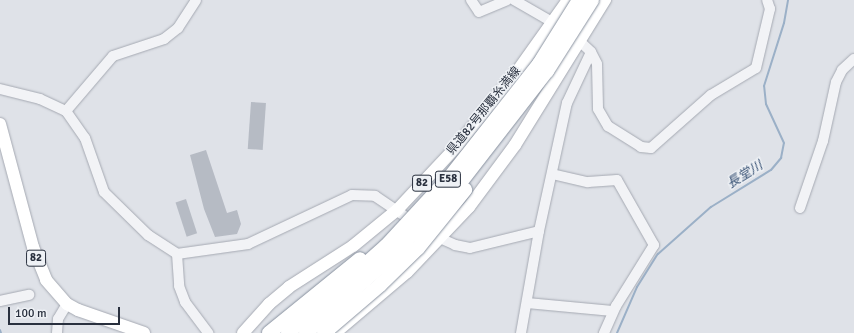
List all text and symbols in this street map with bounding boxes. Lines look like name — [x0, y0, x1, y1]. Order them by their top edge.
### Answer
street label: 県道82号那覇糸満線 — [444, 64, 524, 158]
water label: 長堂川 — [724, 158, 766, 192]
road number: E58 — [434, 170, 462, 188]
road number: 82 — [412, 174, 432, 192]
road number: 82 — [26, 249, 46, 267]
scale bar — [10, 299, 122, 325]
text: 100 m — [15, 306, 47, 321]

